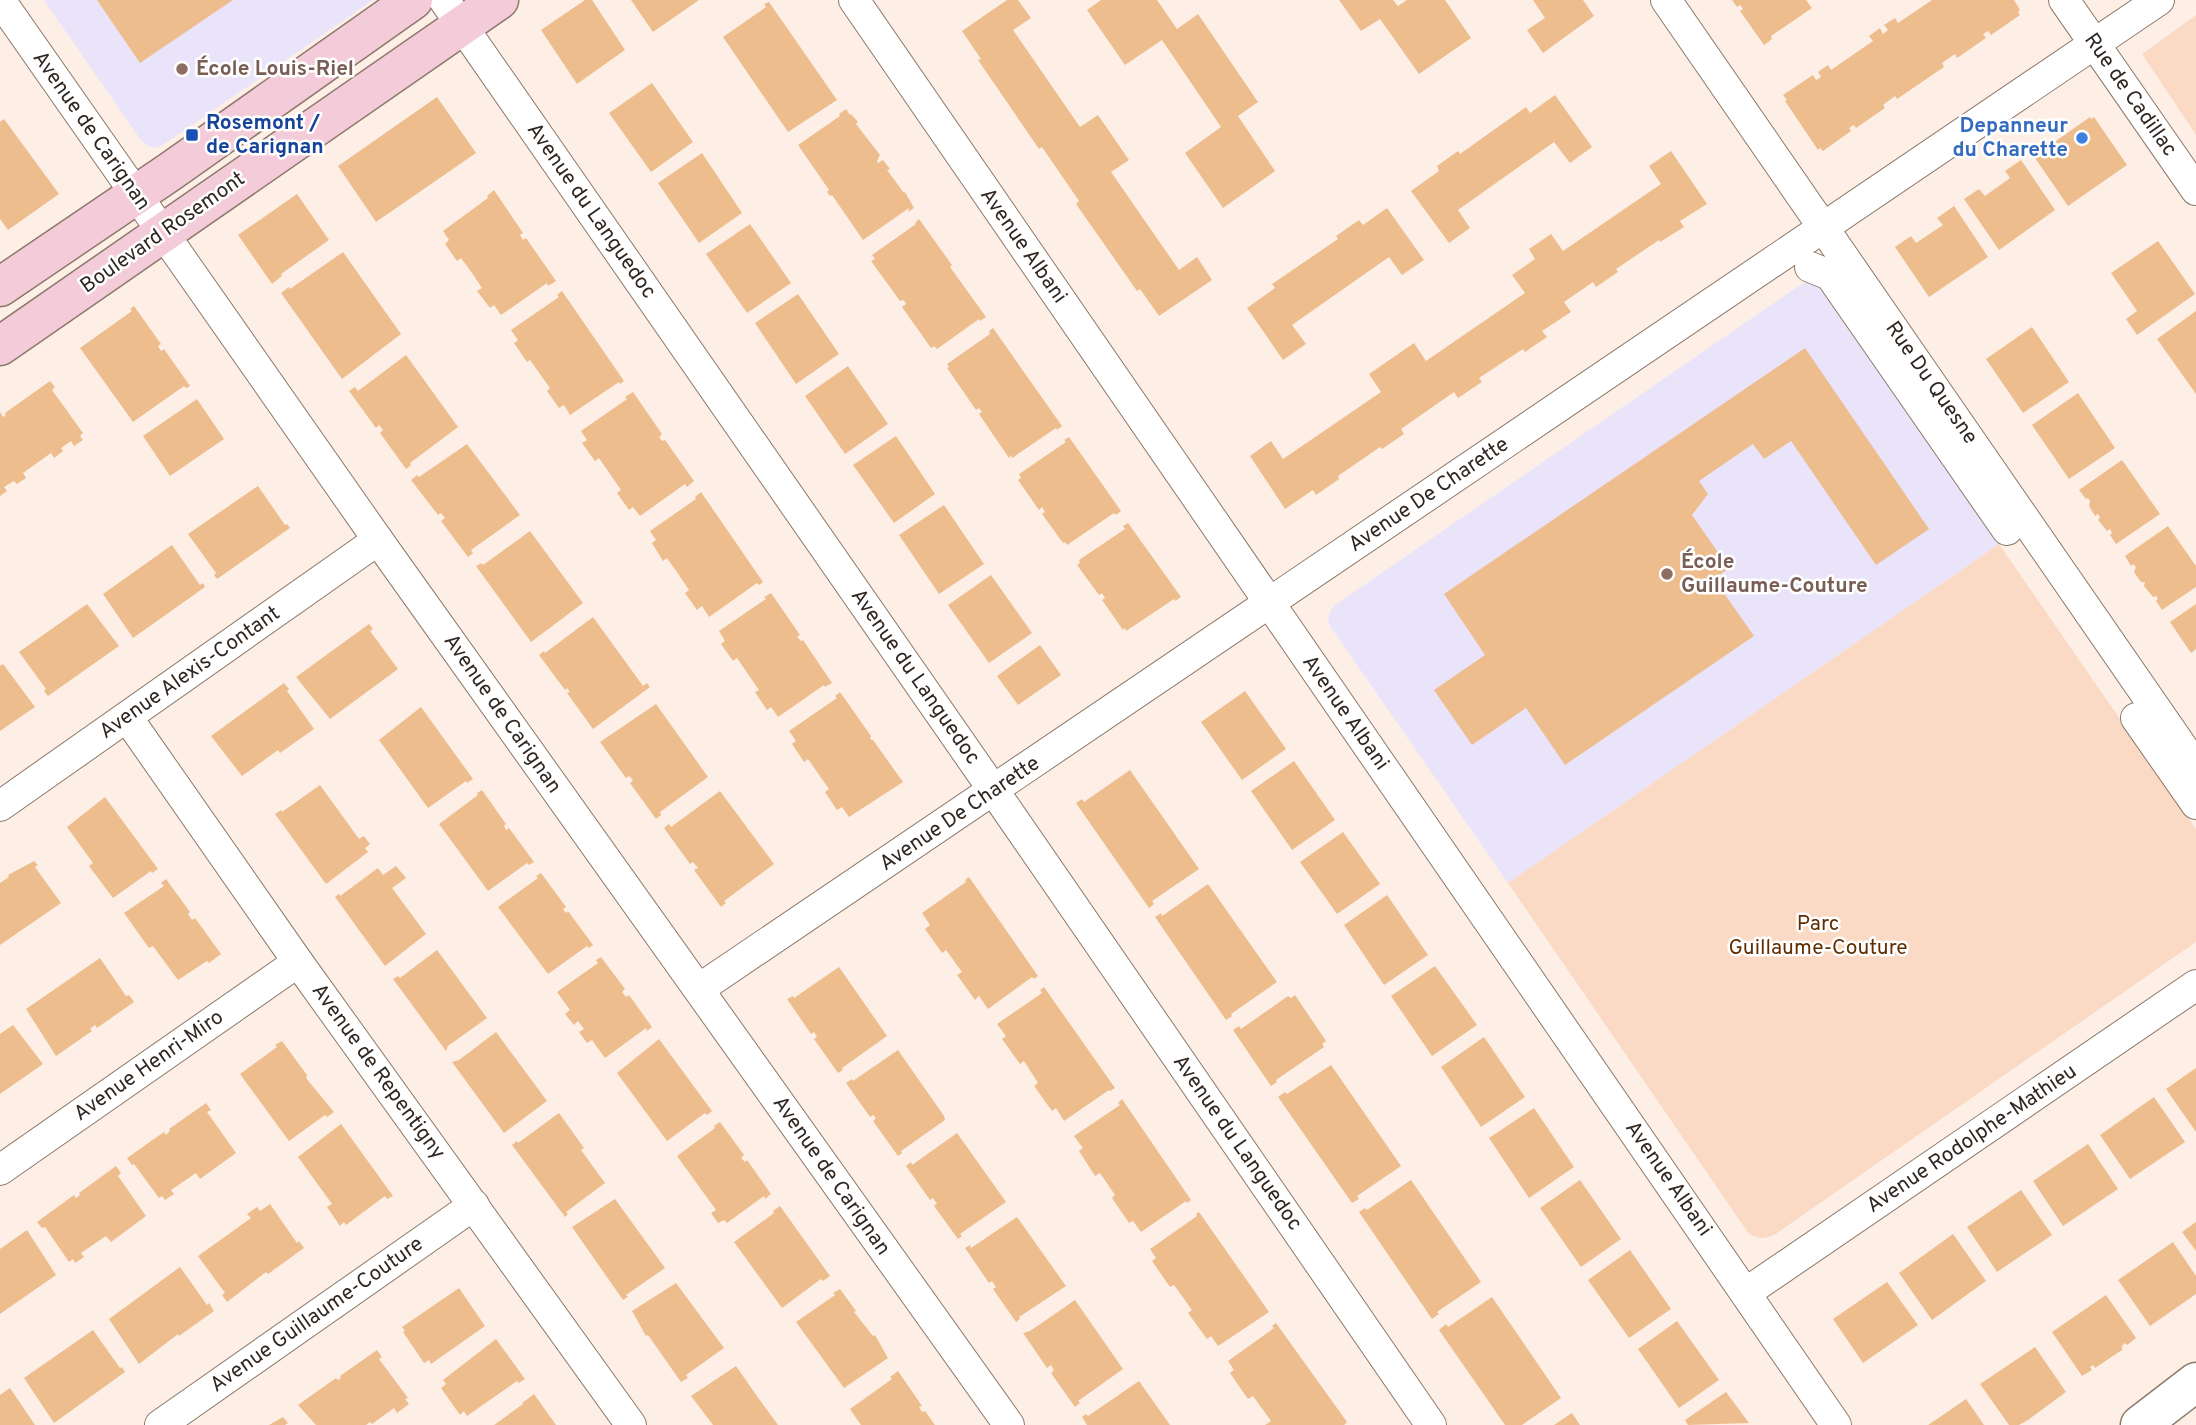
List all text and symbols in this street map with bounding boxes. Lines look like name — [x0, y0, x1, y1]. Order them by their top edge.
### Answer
street label: Rue de Cadillac — [2077, 28, 2183, 162]
street label: Avenue de Carignan — [26, 46, 156, 216]
place label: École Louis-Riel — [196, 55, 354, 83]
marker: École Louis-Riel — [174, 61, 190, 77]
place label: Rosemont / de Carignan — [206, 110, 324, 161]
place label: Depanneur du Charette — [1952, 113, 2068, 164]
street label: Avenue du Languedoc — [520, 118, 662, 304]
marker: Rosemont / de Carignan — [184, 127, 200, 143]
marker: Depanneur du Charette — [2074, 130, 2090, 146]
street label: Boulevard Rosemont — [75, 166, 251, 300]
street label: Avenue Albani — [973, 183, 1073, 309]
street label: Rue Du Quesne — [1879, 316, 1983, 450]
street label: Avenue De Charette — [1344, 431, 1514, 559]
place label: École Guillaume-Couture — [1681, 548, 1868, 600]
marker: École Guillaume-Couture — [1659, 566, 1675, 582]
street label: Avenue du Languedoc — [844, 584, 986, 770]
street label: Avenue Alexis-Contant — [94, 600, 286, 746]
street label: Avenue de Carignan — [437, 629, 567, 799]
street label: Avenue Albani — [1295, 650, 1395, 776]
street label: Avenue De Charette — [875, 750, 1045, 878]
park label: Parc Guillaume-Couture — [1728, 911, 1908, 962]
street label: Avenue de Repentigny — [305, 979, 451, 1165]
street label: Avenue Henri-Miro — [69, 1004, 229, 1128]
street label: Avenue du Languedoc — [1166, 1050, 1308, 1236]
street label: Avenue Rodolphe-Mathieu — [1862, 1058, 2082, 1220]
street label: Avenue de Carignan — [766, 1091, 896, 1261]
street label: Avenue Albani — [1618, 1116, 1718, 1242]
street label: Avenue Guillaume-Couture — [205, 1231, 429, 1399]

